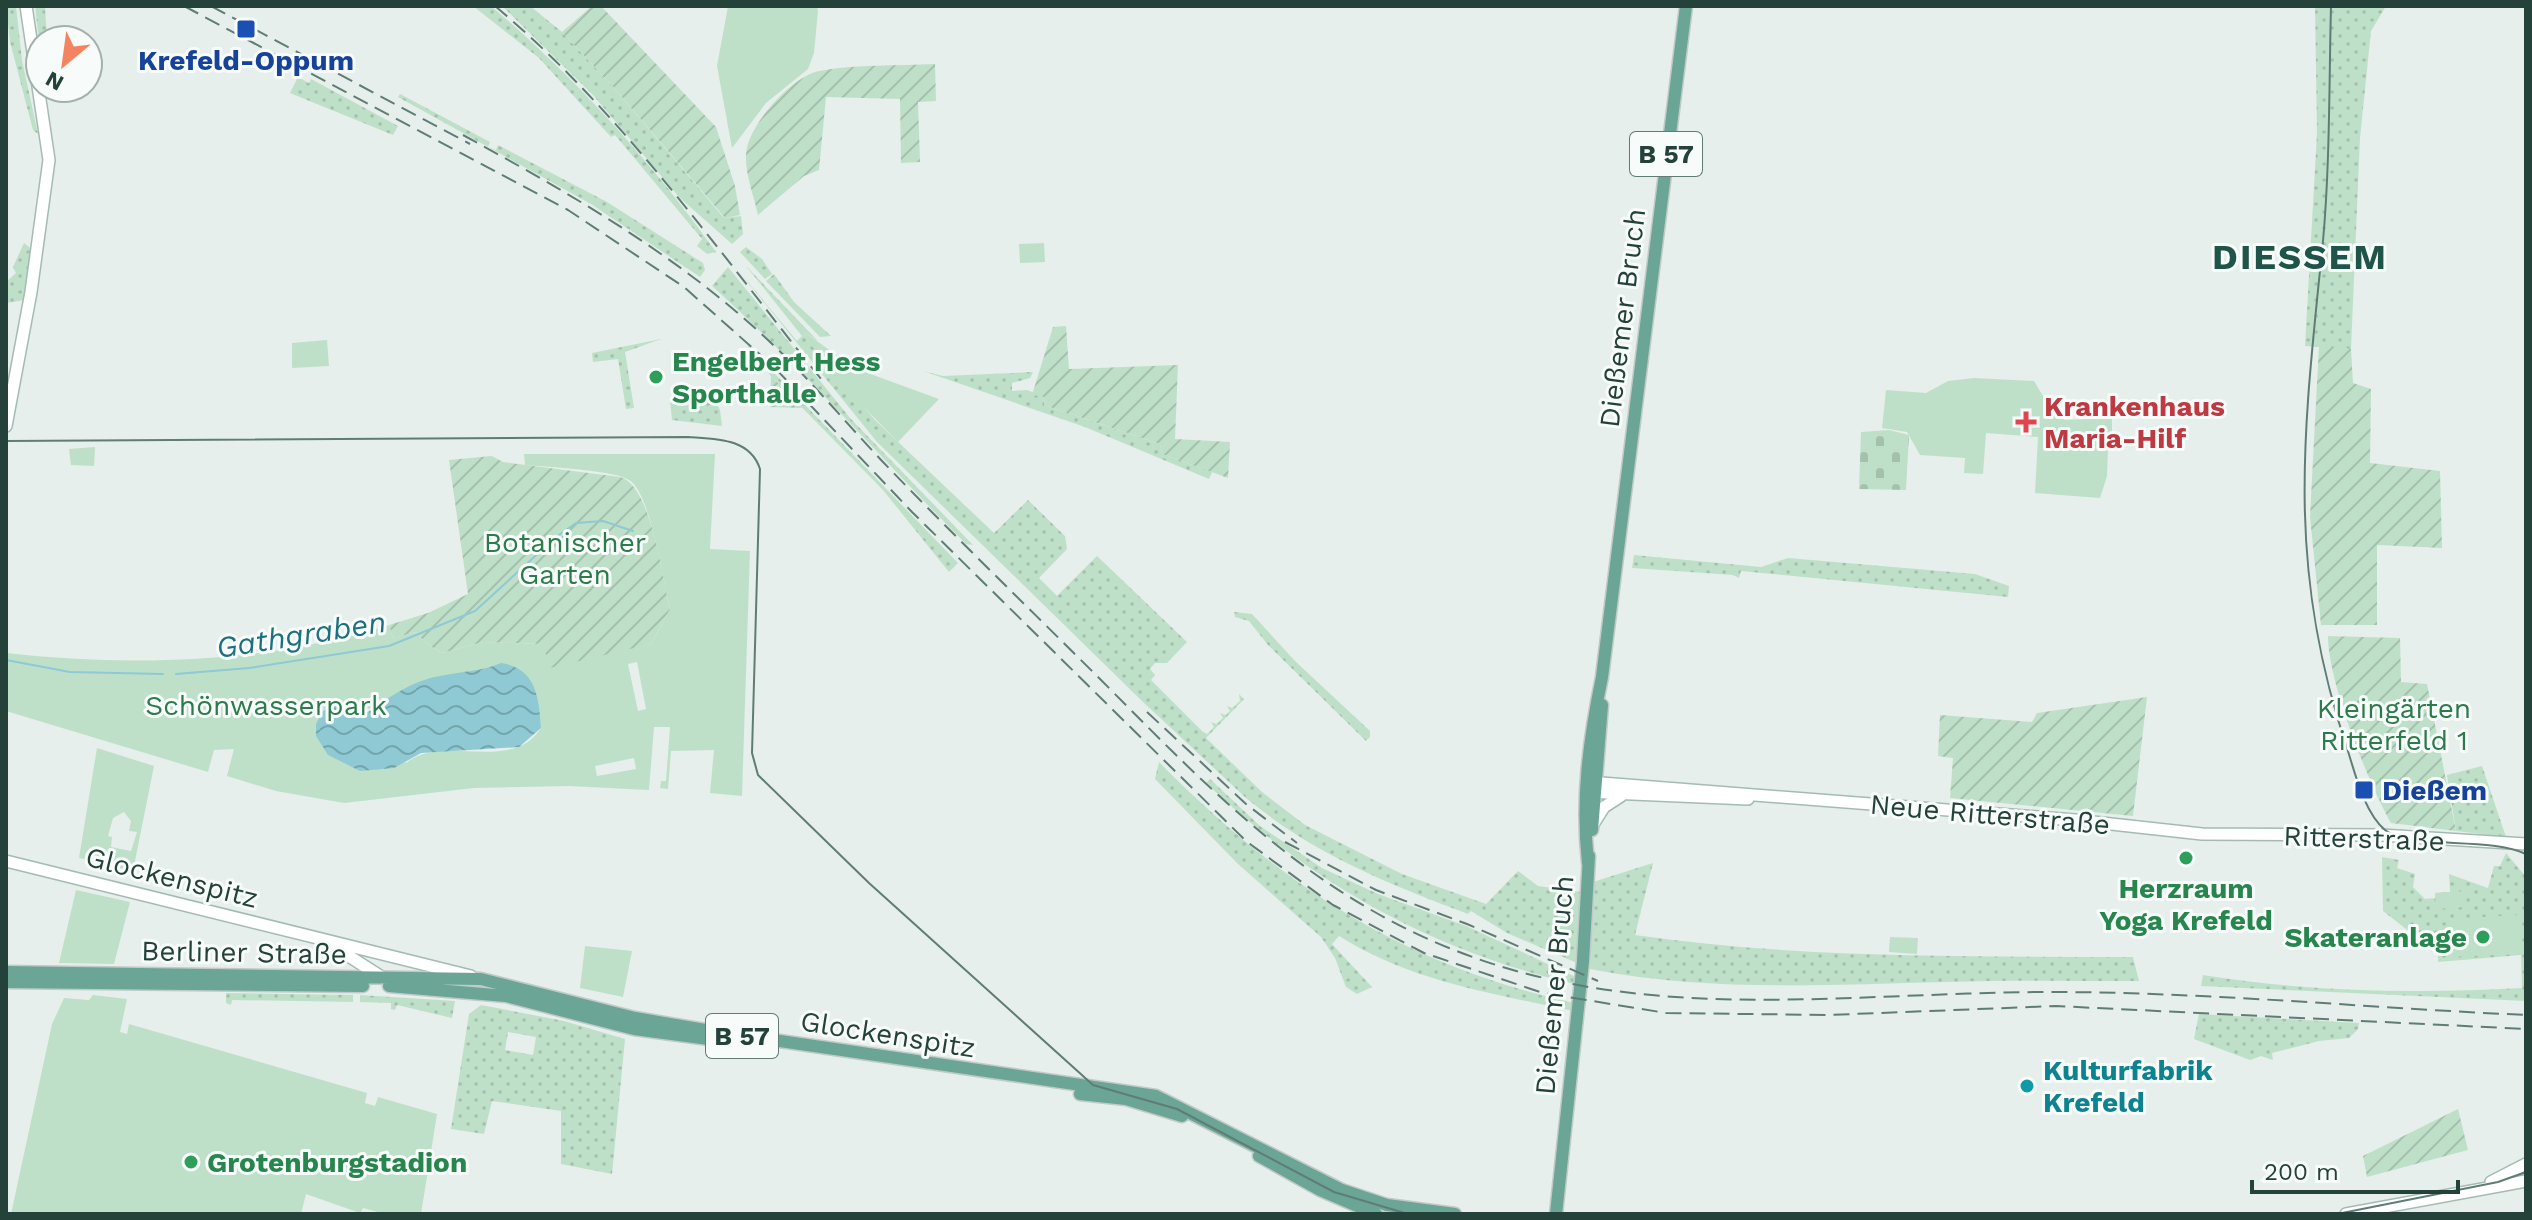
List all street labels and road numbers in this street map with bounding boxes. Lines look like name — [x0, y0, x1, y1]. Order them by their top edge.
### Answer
road number: B 57 — [1630, 132, 1702, 176]
street label: Dießemer Bruch — [1593, 207, 1652, 429]
street label: Neue Ritterstraße — [1869, 788, 2111, 841]
street label: Ritterstraße — [2283, 819, 2445, 858]
street label: Glockenspitz — [82, 840, 262, 915]
street label: Dießemer Bruch — [1528, 874, 1581, 1096]
street label: Berliner Straße — [141, 934, 347, 971]
street label: Glockenspitz — [798, 1004, 978, 1065]
road number: B 57 — [706, 1014, 778, 1058]

